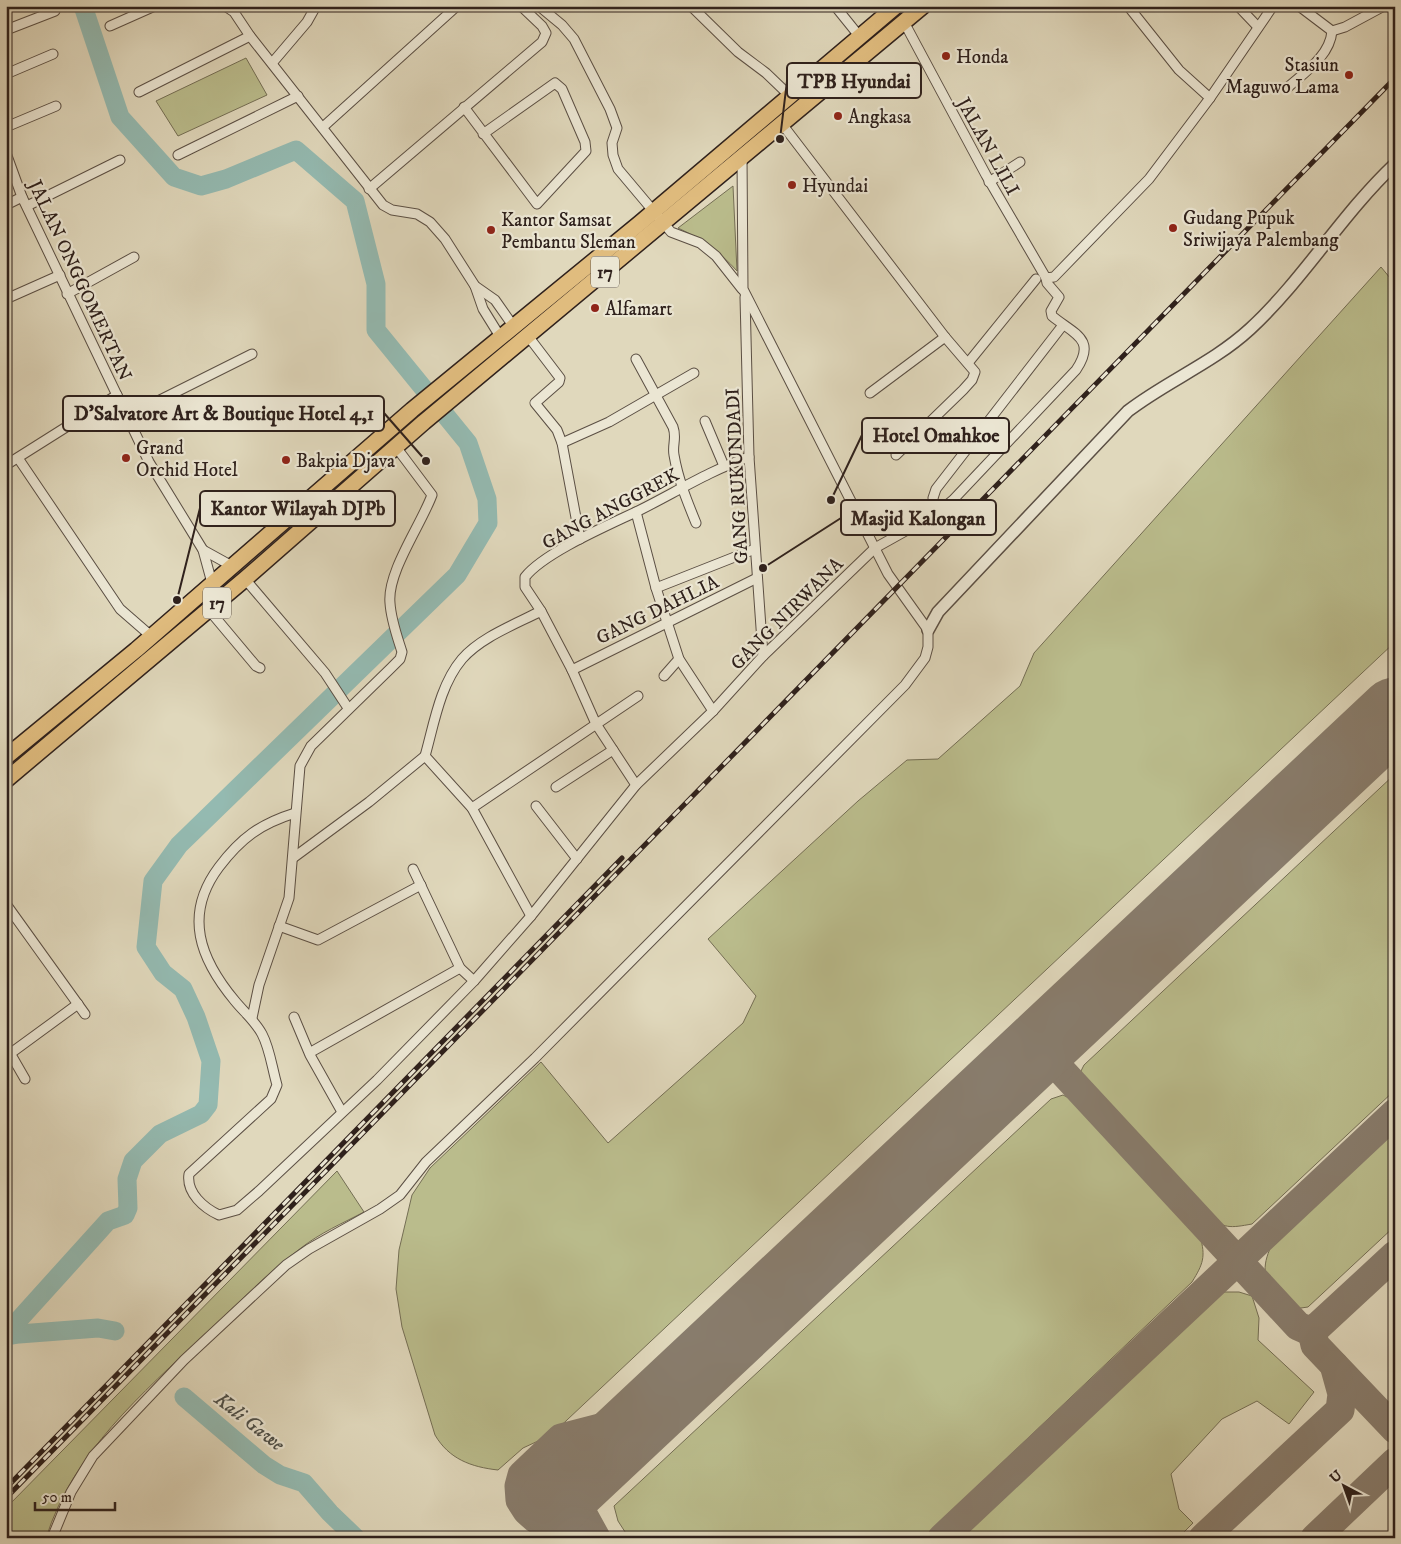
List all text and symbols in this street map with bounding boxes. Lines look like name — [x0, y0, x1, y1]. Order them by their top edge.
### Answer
place label: Honda — [956, 46, 1008, 69]
marker: Honda — [940, 50, 952, 62]
place label: Stasiun Maguwo Lama — [1226, 54, 1339, 99]
callout: TPB Hyundai — [787, 63, 921, 98]
marker: Stasiun Maguwo Lama — [1343, 69, 1355, 81]
text: TPB Hyundai — [796, 70, 911, 95]
street label: JALAN LILI — [950, 92, 1024, 200]
place label: Angkasa — [848, 106, 911, 129]
marker: Angkasa — [832, 110, 844, 122]
street label: JALAN ONGGOMERTAN — [22, 175, 136, 385]
place label: Hyundai — [802, 175, 868, 198]
marker: Hyundai — [786, 179, 798, 191]
place label: Gudang Pupuk Sriwijaya Palembang — [1183, 207, 1339, 252]
place label: Kantor Samsat Pembantu Sleman — [501, 209, 636, 254]
marker: Gudang Pupuk Sriwijaya Palembang — [1167, 222, 1179, 234]
marker: Kantor Samsat Pembantu Sleman — [485, 224, 497, 236]
road number: 17 — [591, 256, 619, 288]
place label: Alfamart — [605, 298, 672, 321]
marker: Alfamart — [589, 302, 601, 314]
street label: GANG RUKUNDADI — [721, 387, 754, 565]
callout: D'Salvatore Art & Boutique Hotel 4,1 — [63, 396, 384, 431]
text: D'Salvatore Art & Boutique Hotel 4,1 — [74, 402, 374, 427]
callout: Hotel Omahkoe — [862, 418, 1009, 453]
text: Hotel Omahkoe — [872, 424, 1000, 449]
place label: Grand Orchid Hotel — [136, 437, 238, 482]
place label: Bakpia Djava — [296, 450, 395, 473]
marker: Grand Orchid Hotel — [120, 452, 132, 464]
marker: Bakpia Djava — [280, 454, 292, 466]
street label: GANG ANGGREK — [538, 463, 684, 555]
callout: Kantor Wilayah DJPb — [200, 491, 395, 526]
text: Kantor Wilayah DJPb — [211, 497, 386, 522]
callout: Masjid Kalongan — [841, 500, 996, 535]
text: Masjid Kalongan — [851, 507, 986, 532]
street label: GANG NIRWANA — [726, 552, 849, 675]
street label: GANG DAHLIA — [593, 570, 724, 650]
road number: 17 — [203, 588, 231, 618]
water label: Kali Gawe — [208, 1387, 290, 1458]
north arrow — [1318, 1462, 1368, 1512]
text: U — [1326, 1466, 1346, 1487]
scale bar — [35, 1479, 115, 1511]
text: 50 m — [42, 1488, 72, 1507]

